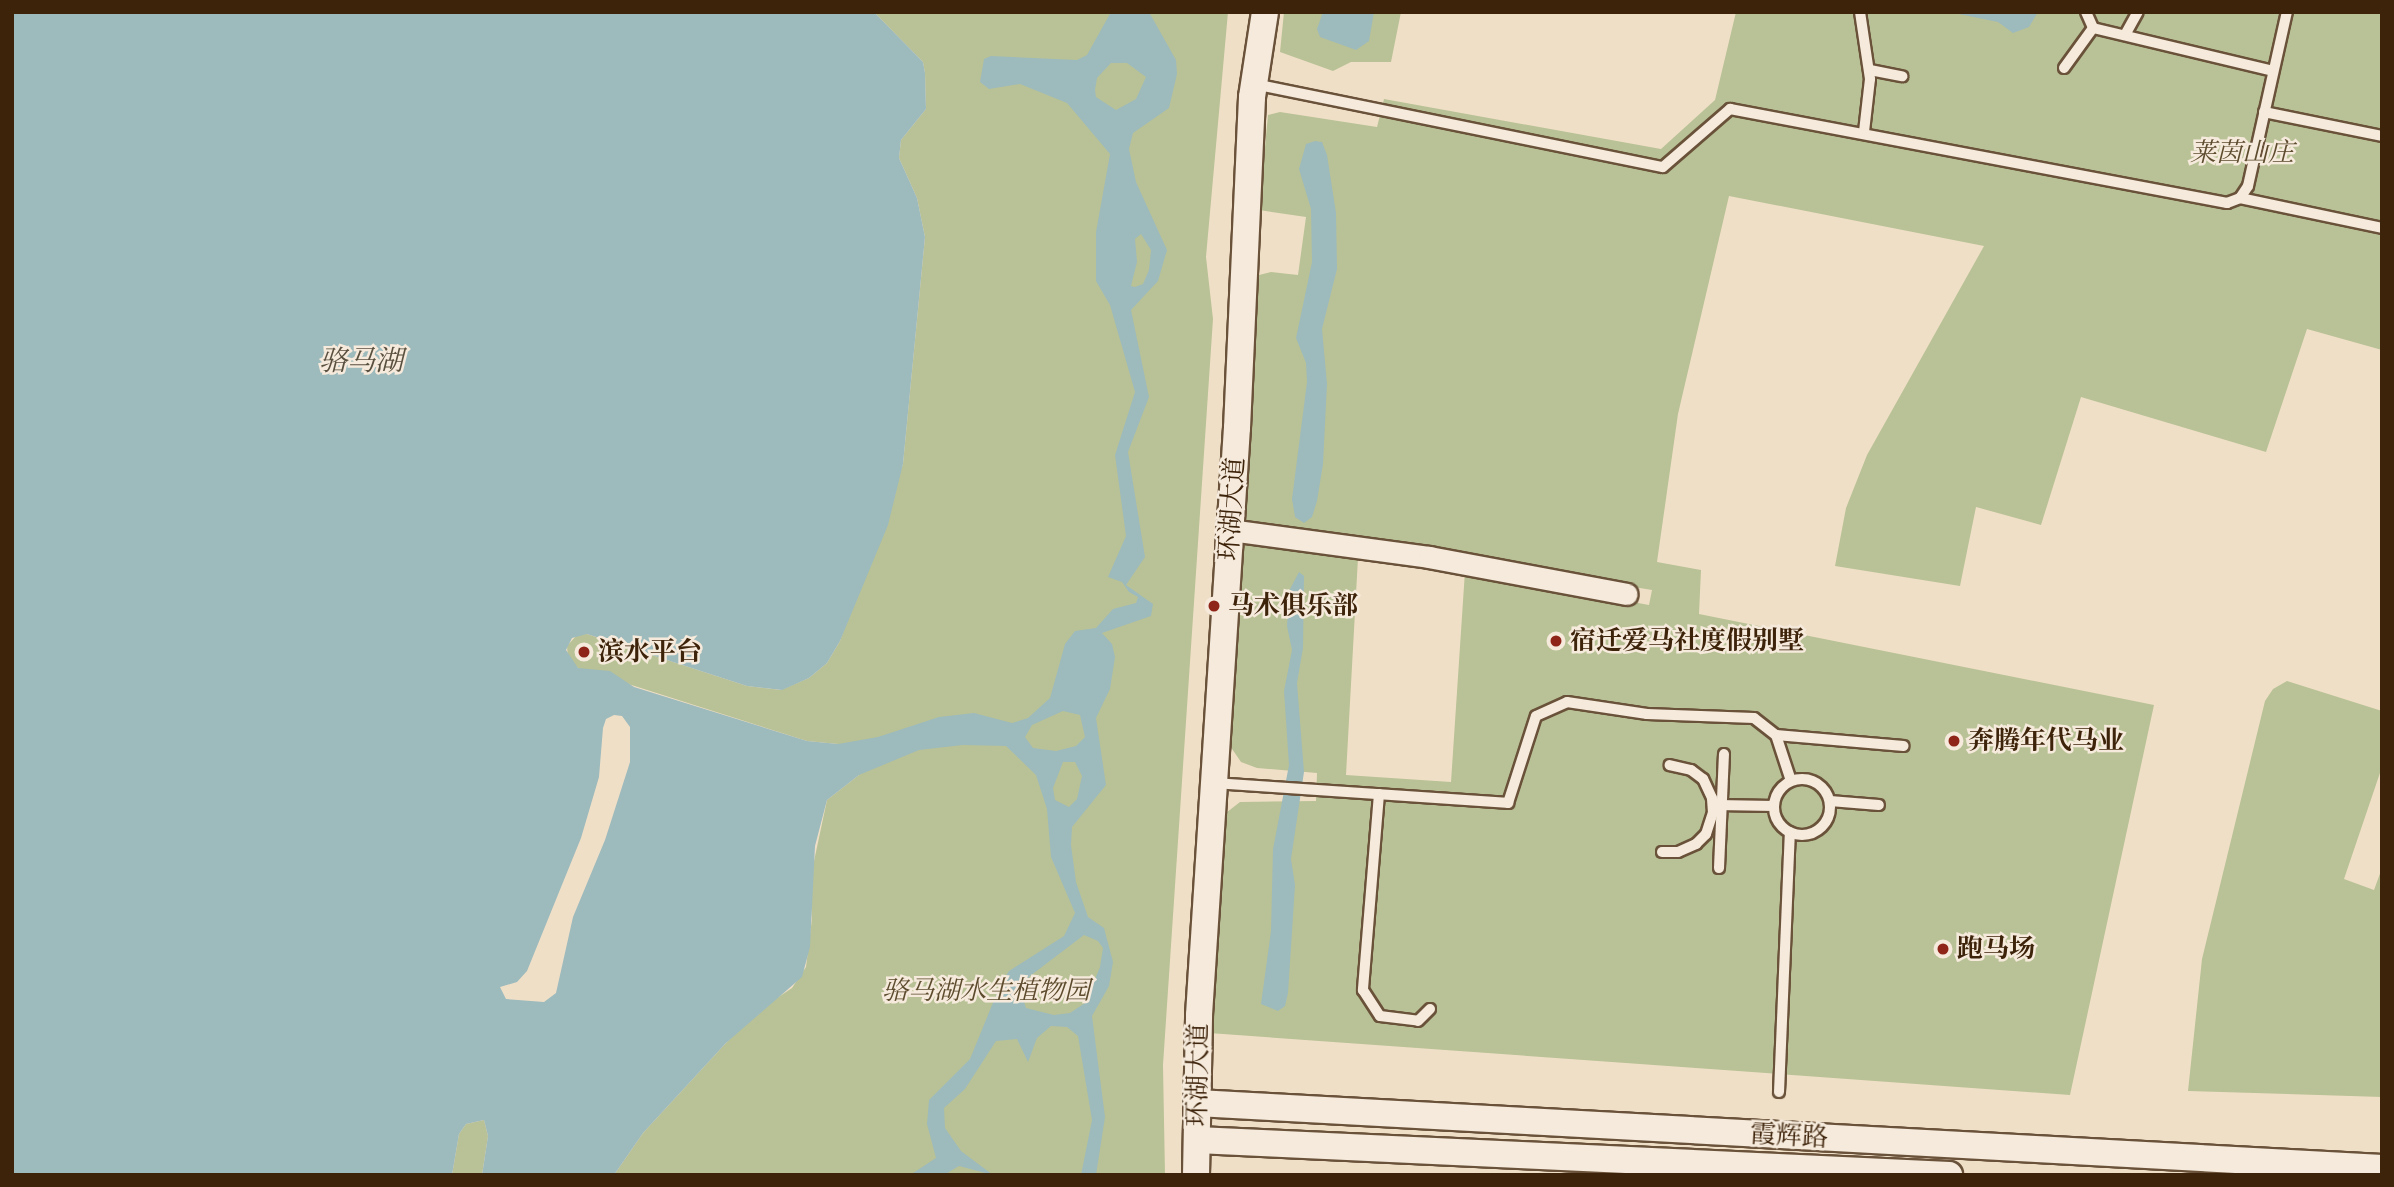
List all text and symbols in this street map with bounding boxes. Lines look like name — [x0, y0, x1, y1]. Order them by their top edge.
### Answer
park label: 莱茵山庄 — [2190, 137, 2294, 169]
water label: 骆马湖 — [319, 344, 403, 378]
street label: 环湖大道 — [1213, 456, 1251, 562]
place label: 马术俱乐部 — [1228, 590, 1358, 622]
marker: 马术俱乐部 — [1206, 598, 1222, 614]
place label: 宿迁爱马社度假别墅 — [1570, 625, 1804, 657]
marker: 宿迁爱马社度假别墅 — [1548, 633, 1564, 649]
place label: 滨水平台 — [598, 636, 702, 668]
marker: 滨水平台 — [576, 644, 592, 660]
place label: 奔腾年代马业 — [1968, 725, 2124, 757]
marker: 奔腾年代马业 — [1946, 733, 1962, 749]
place label: 跑马场 — [1957, 933, 2035, 965]
marker: 跑马场 — [1935, 941, 1951, 957]
park label: 骆马湖水生植物园 — [882, 975, 1090, 1007]
street label: 环湖大道 — [1181, 1023, 1215, 1127]
street label: 霞辉路 — [1749, 1118, 1829, 1154]

